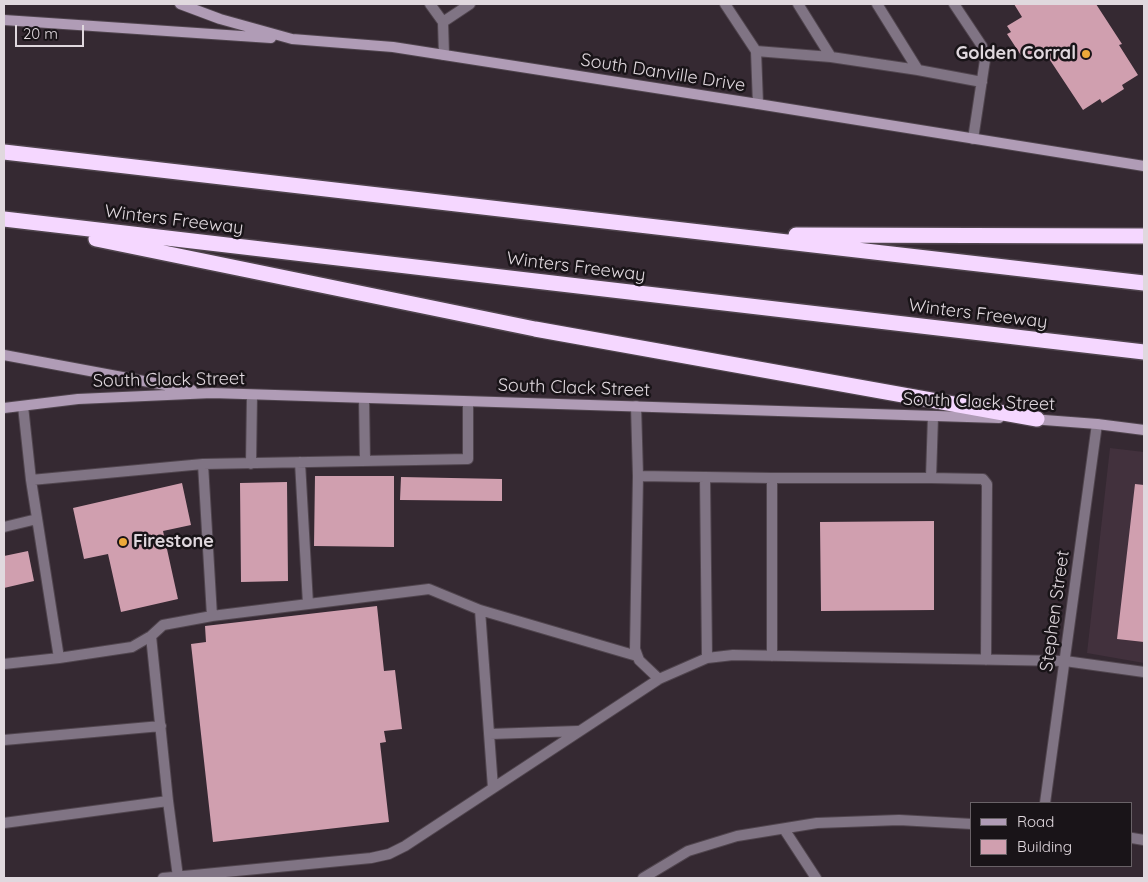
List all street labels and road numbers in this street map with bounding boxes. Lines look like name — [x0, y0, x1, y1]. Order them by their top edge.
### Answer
street label: South Danville Drive — [579, 49, 747, 97]
street label: Winters Freeway — [103, 201, 245, 239]
street label: Winters Freeway — [505, 248, 647, 286]
street label: Winters Freeway — [907, 295, 1049, 333]
street label: South Clack Street — [93, 368, 245, 392]
street label: South Clack Street — [498, 375, 650, 401]
street label: South Clack Street — [903, 389, 1055, 415]
street label: Stephen Street — [1036, 549, 1074, 673]

